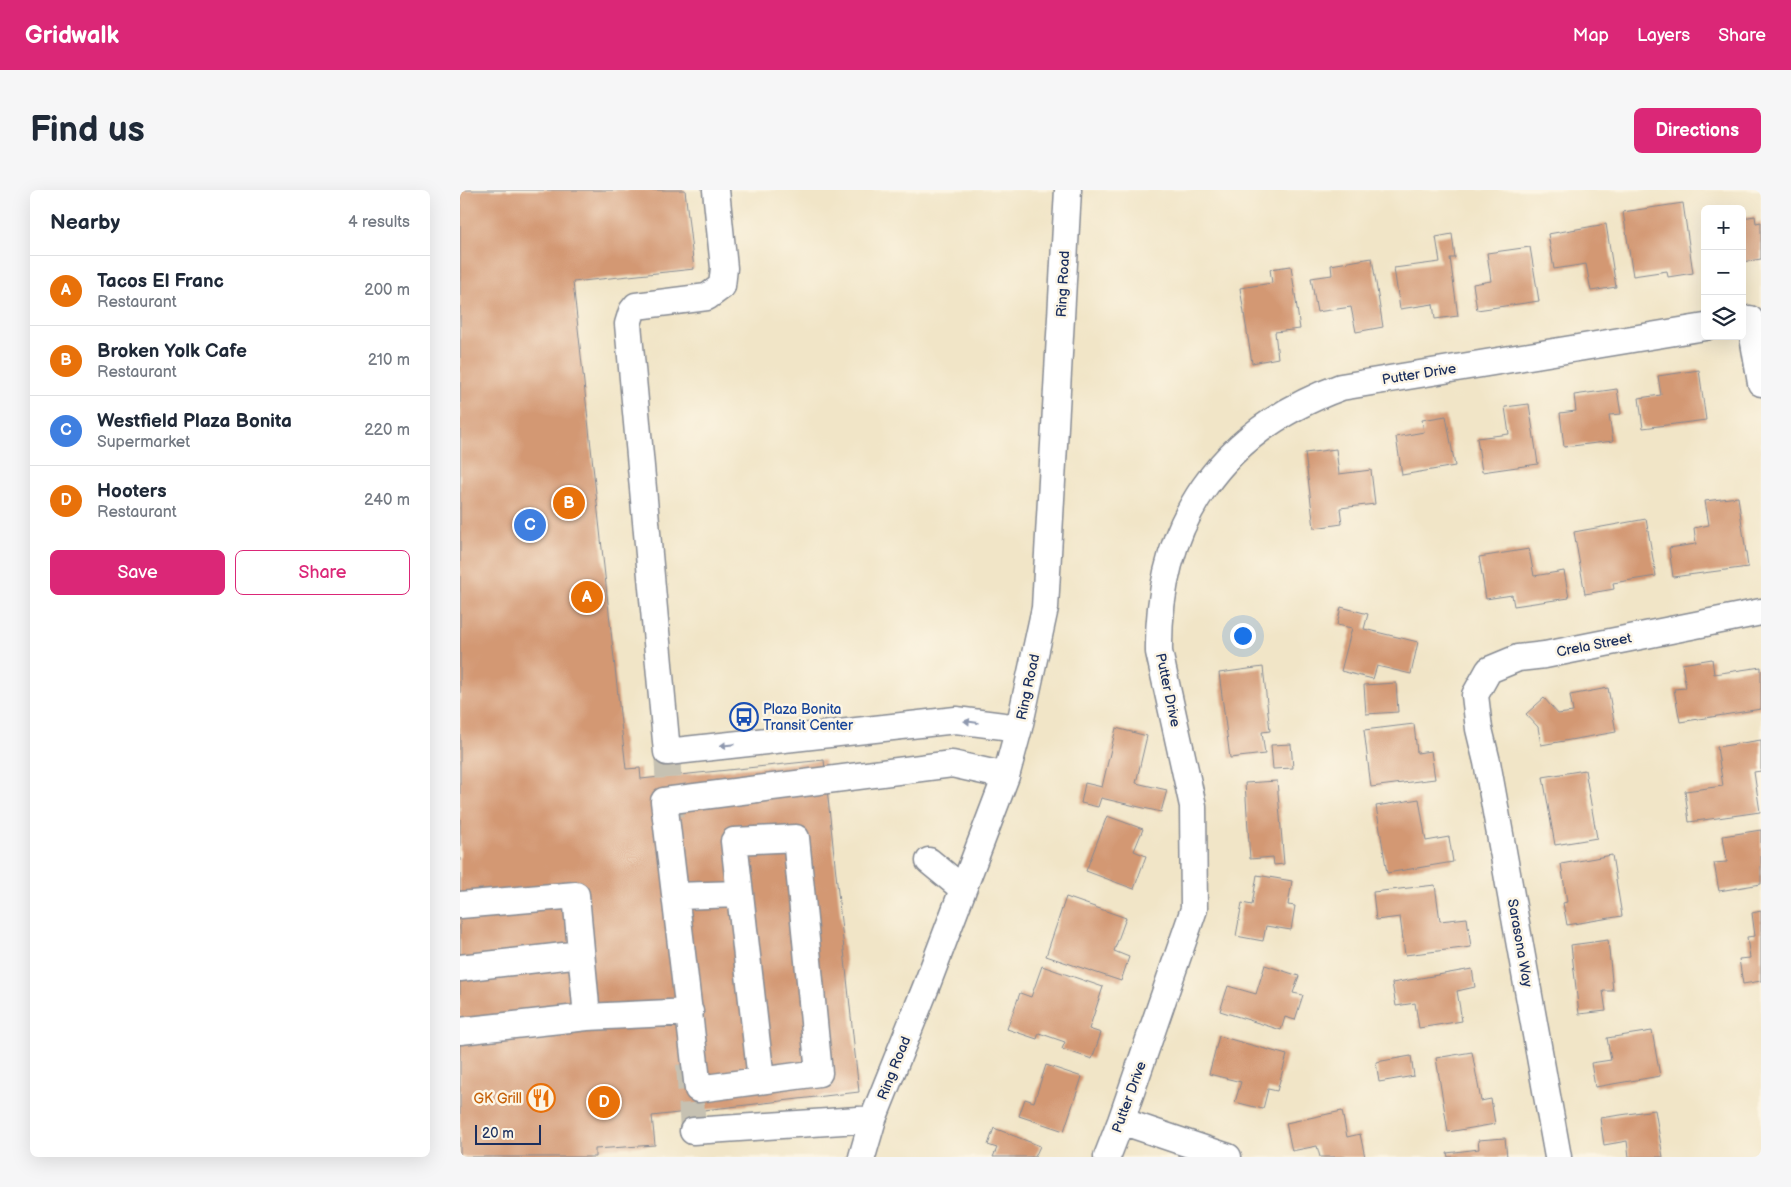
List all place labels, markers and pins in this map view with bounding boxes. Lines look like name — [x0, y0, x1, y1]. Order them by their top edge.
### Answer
pin: B — [553, 484, 585, 522]
pin: C — [514, 506, 546, 544]
pin: A — [571, 578, 603, 616]
place label: Plaza Bonita Transit Center — [763, 701, 854, 734]
bus stop icon: Plaza Bonita Transit Center — [729, 702, 759, 732]
restaurant icon: GK Grill — [526, 1083, 556, 1113]
pin: D — [588, 1083, 620, 1121]
place label: GK Grill — [474, 1090, 522, 1107]

